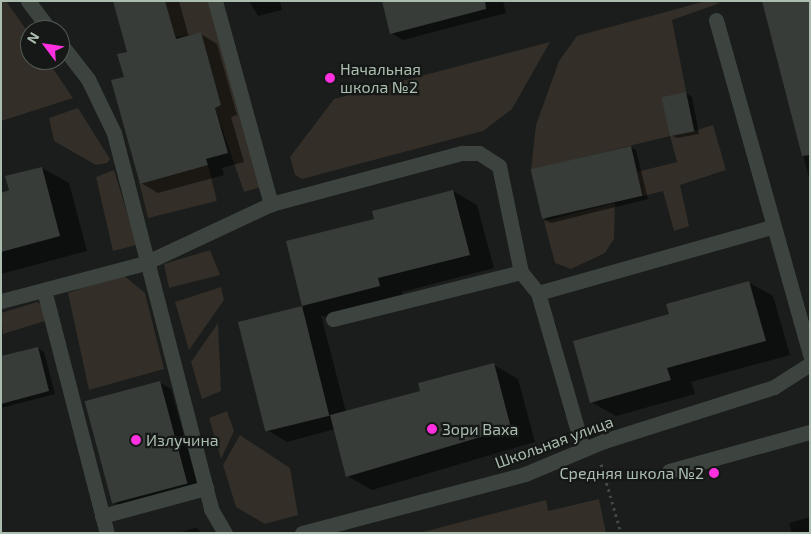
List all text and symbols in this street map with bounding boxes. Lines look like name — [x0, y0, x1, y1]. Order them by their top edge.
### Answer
north arrow — [20, 20, 70, 70]
text: N — [23, 29, 42, 46]
place label: Начальная школа №2 — [340, 59, 421, 97]
marker: Начальная школа №2 — [324, 72, 336, 84]
street label: Школьная улица — [492, 412, 616, 472]
place label: Зори Ваха — [442, 419, 518, 439]
marker: Зори Ваха — [426, 423, 438, 435]
place label: Излучина — [146, 430, 219, 450]
marker: Излучина — [130, 434, 142, 446]
place label: Средняя школа №2 — [560, 463, 704, 483]
marker: Средняя школа №2 — [708, 467, 720, 479]

